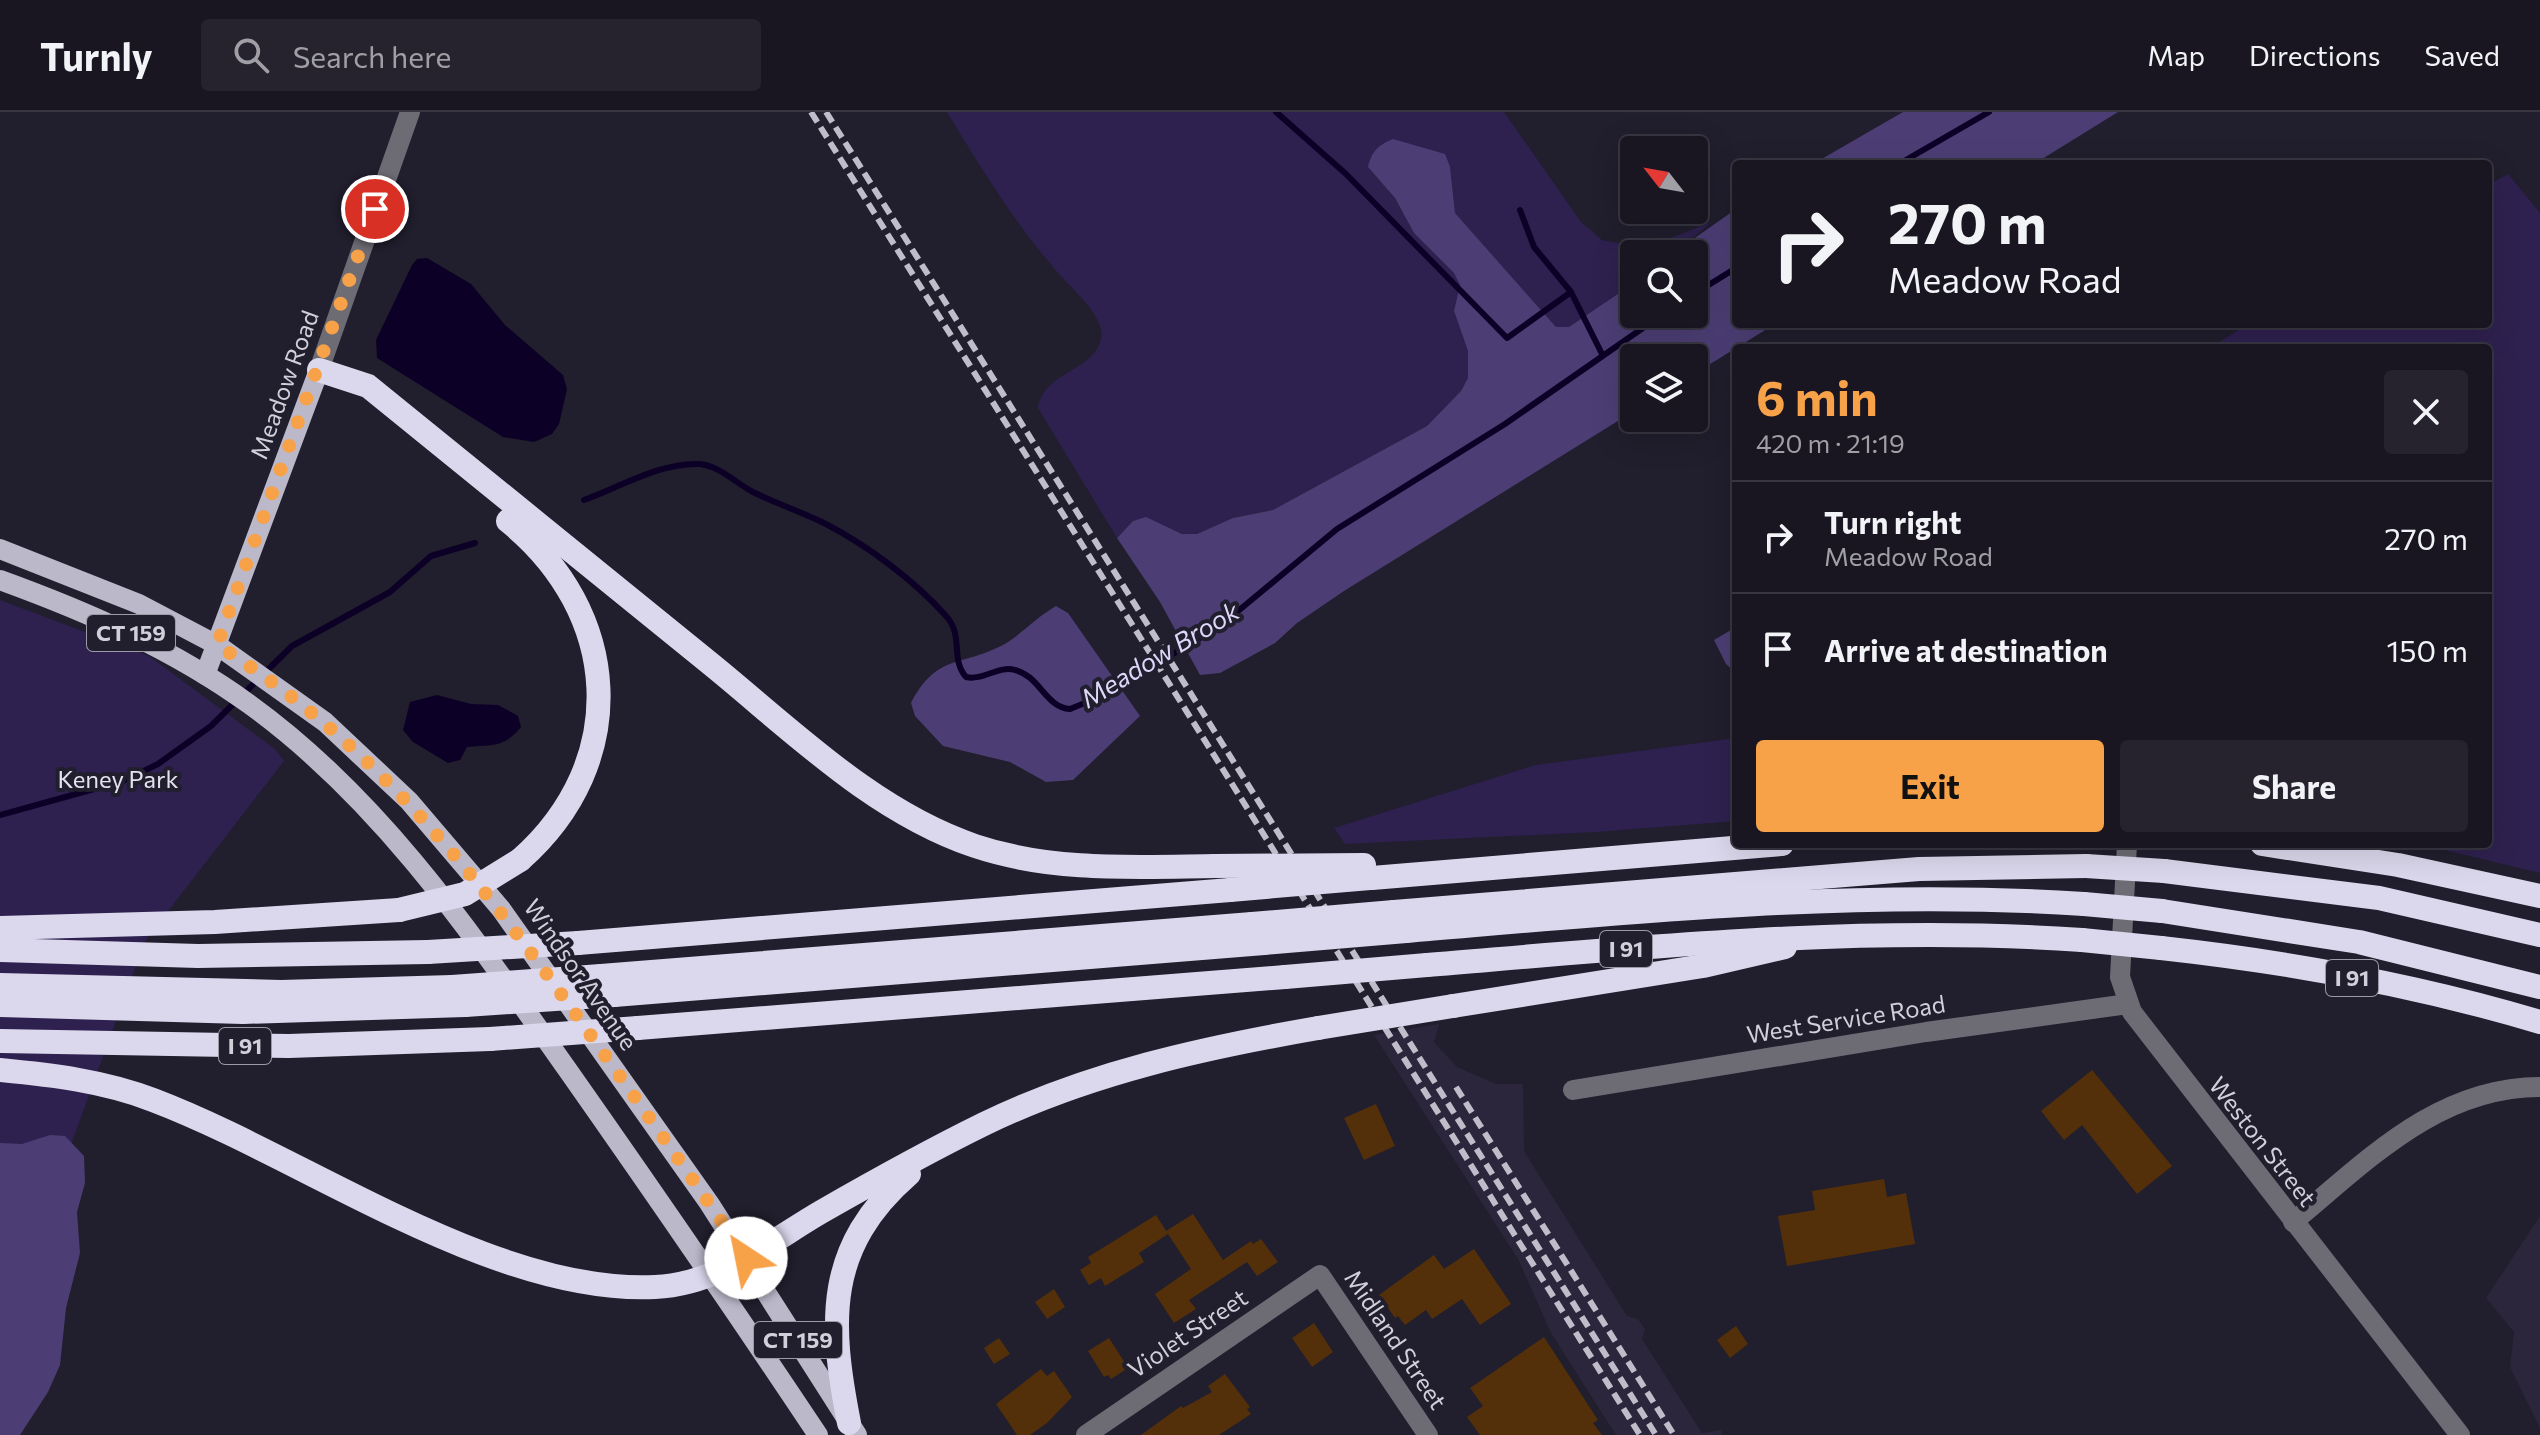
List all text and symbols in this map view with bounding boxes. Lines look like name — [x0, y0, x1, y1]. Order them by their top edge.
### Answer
search box — [201, 19, 761, 91]
text: Turnly — [40, 32, 153, 79]
icon: search — [229, 33, 273, 77]
text: Search here — [293, 37, 451, 74]
text: Map — [2147, 38, 2205, 72]
text: Directions — [2249, 38, 2380, 72]
text: Saved — [2424, 38, 2500, 72]
north arrow — [1620, 136, 1708, 224]
map controls — [1620, 136, 1708, 432]
pin — [341, 175, 409, 243]
icon: arrive — [353, 187, 397, 231]
text: 270 m — [1888, 187, 2047, 256]
icon: right — [1756, 192, 1860, 296]
button: search — [1620, 240, 1708, 328]
text: Meadow Road — [1888, 256, 2122, 300]
street label: Meadow Road — [243, 306, 324, 463]
button: layers — [1620, 344, 1708, 432]
text: 6 min — [1756, 367, 1878, 426]
button: close — [2384, 370, 2468, 454]
text: 420 m · 21:19 — [1756, 427, 1905, 458]
text: Turn right — [1824, 503, 1961, 540]
icon: right — [1756, 515, 1800, 559]
text: 270 m — [2384, 519, 2468, 556]
text: Meadow Road — [1824, 540, 1993, 571]
water label: Meadow Brook — [1074, 594, 1245, 713]
road number: CT 159 — [87, 615, 175, 651]
icon: arrive — [1756, 627, 1800, 671]
text: Arrive at destination — [1824, 631, 2108, 668]
text: 150 m — [2386, 631, 2468, 668]
button: Exit — [1756, 740, 2104, 832]
button: Share — [2120, 740, 2468, 832]
park label: Keney Park — [57, 764, 179, 793]
street label: Windsor Avenue — [518, 893, 644, 1055]
road number: I 91 — [1600, 931, 1652, 967]
road number: I 91 — [2326, 960, 2378, 996]
street label: West Service Road — [1744, 988, 1947, 1049]
road number: I 91 — [219, 1028, 271, 1064]
street label: Weston Street — [2204, 1070, 2323, 1212]
position arrow — [704, 1216, 788, 1300]
street label: Midland Street — [1339, 1264, 1454, 1414]
street label: Violet Street — [1122, 1282, 1253, 1383]
road number: CT 159 — [754, 1322, 842, 1358]

